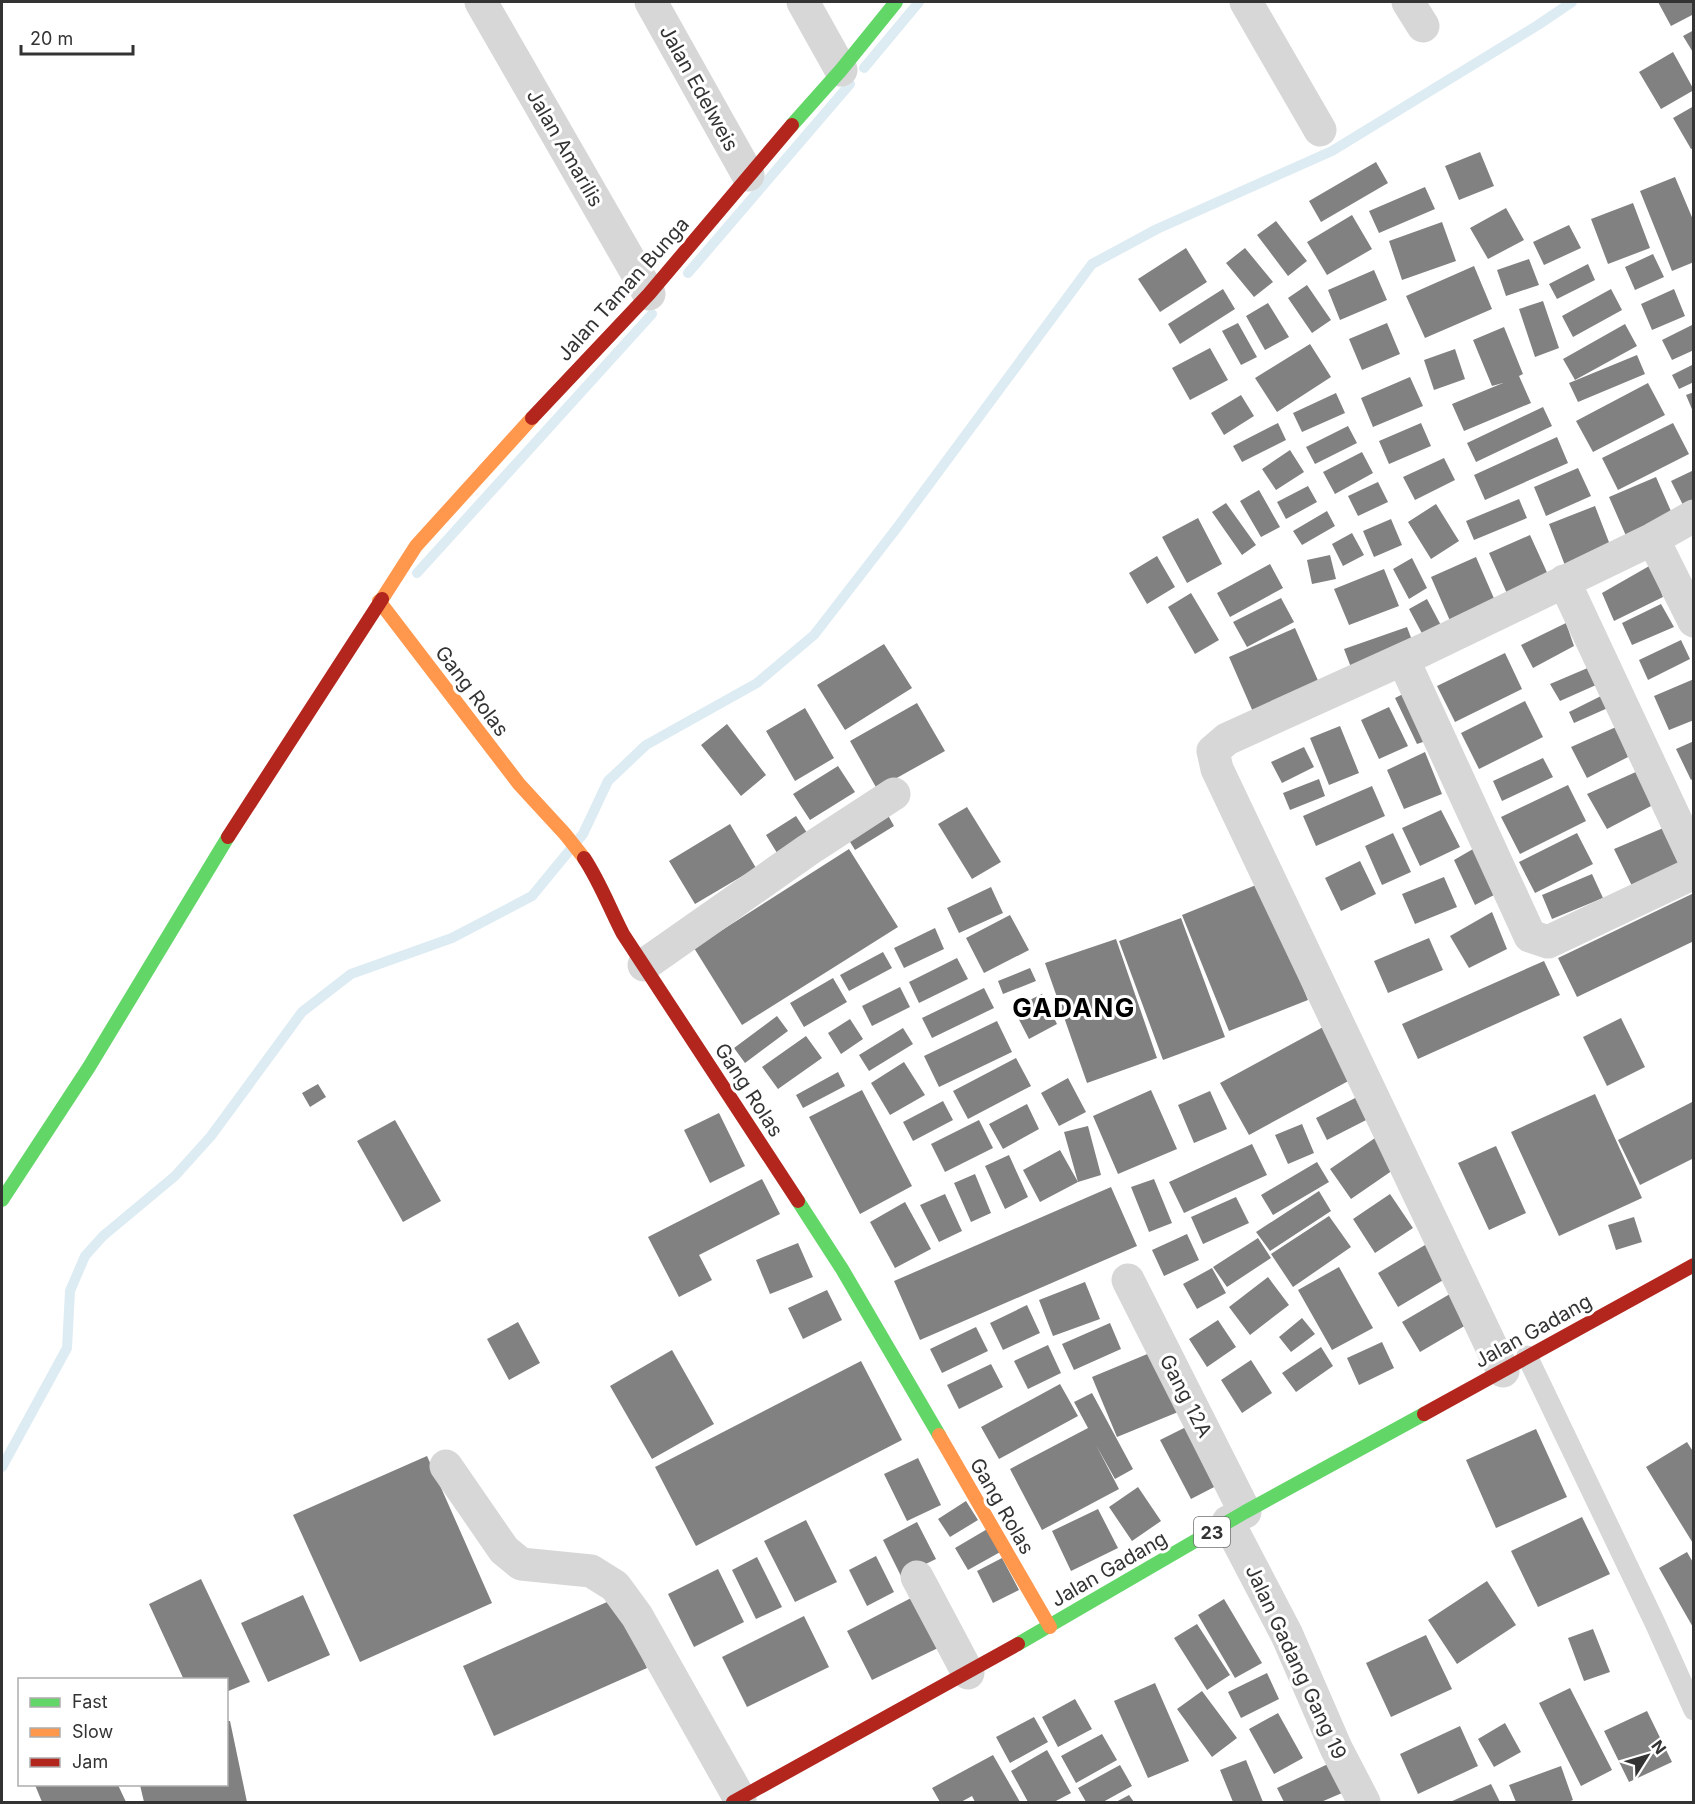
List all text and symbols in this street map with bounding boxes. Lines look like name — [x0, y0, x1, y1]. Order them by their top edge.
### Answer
scale bar — [21, 18, 134, 56]
street label: Jalan Edelweis — [655, 21, 743, 155]
text: 20 m — [30, 28, 73, 49]
street label: Jalan Amarilis — [522, 85, 608, 211]
street label: Jalan Taman Bunga — [552, 212, 694, 366]
street label: Gang Rolas — [430, 641, 514, 741]
district label: GADANG — [1012, 992, 1136, 1023]
street label: Gang Rolas — [710, 1039, 788, 1141]
street label: Jalan Gadang — [1470, 1289, 1596, 1373]
street label: Gang 12A — [1155, 1350, 1217, 1442]
street label: Gang Rolas — [965, 1454, 1039, 1558]
road number: 23 — [1194, 1517, 1230, 1547]
street label: Jalan Gadang — [1047, 1526, 1171, 1612]
street label: Jalan Gadang Gang 19 — [1240, 1561, 1352, 1763]
legend — [18, 1678, 228, 1786]
text: Fast — [72, 1691, 108, 1712]
text: Slow — [72, 1721, 113, 1742]
north arrow — [1617, 1726, 1677, 1786]
text: N — [1647, 1736, 1671, 1758]
text: Jam — [72, 1751, 108, 1772]

